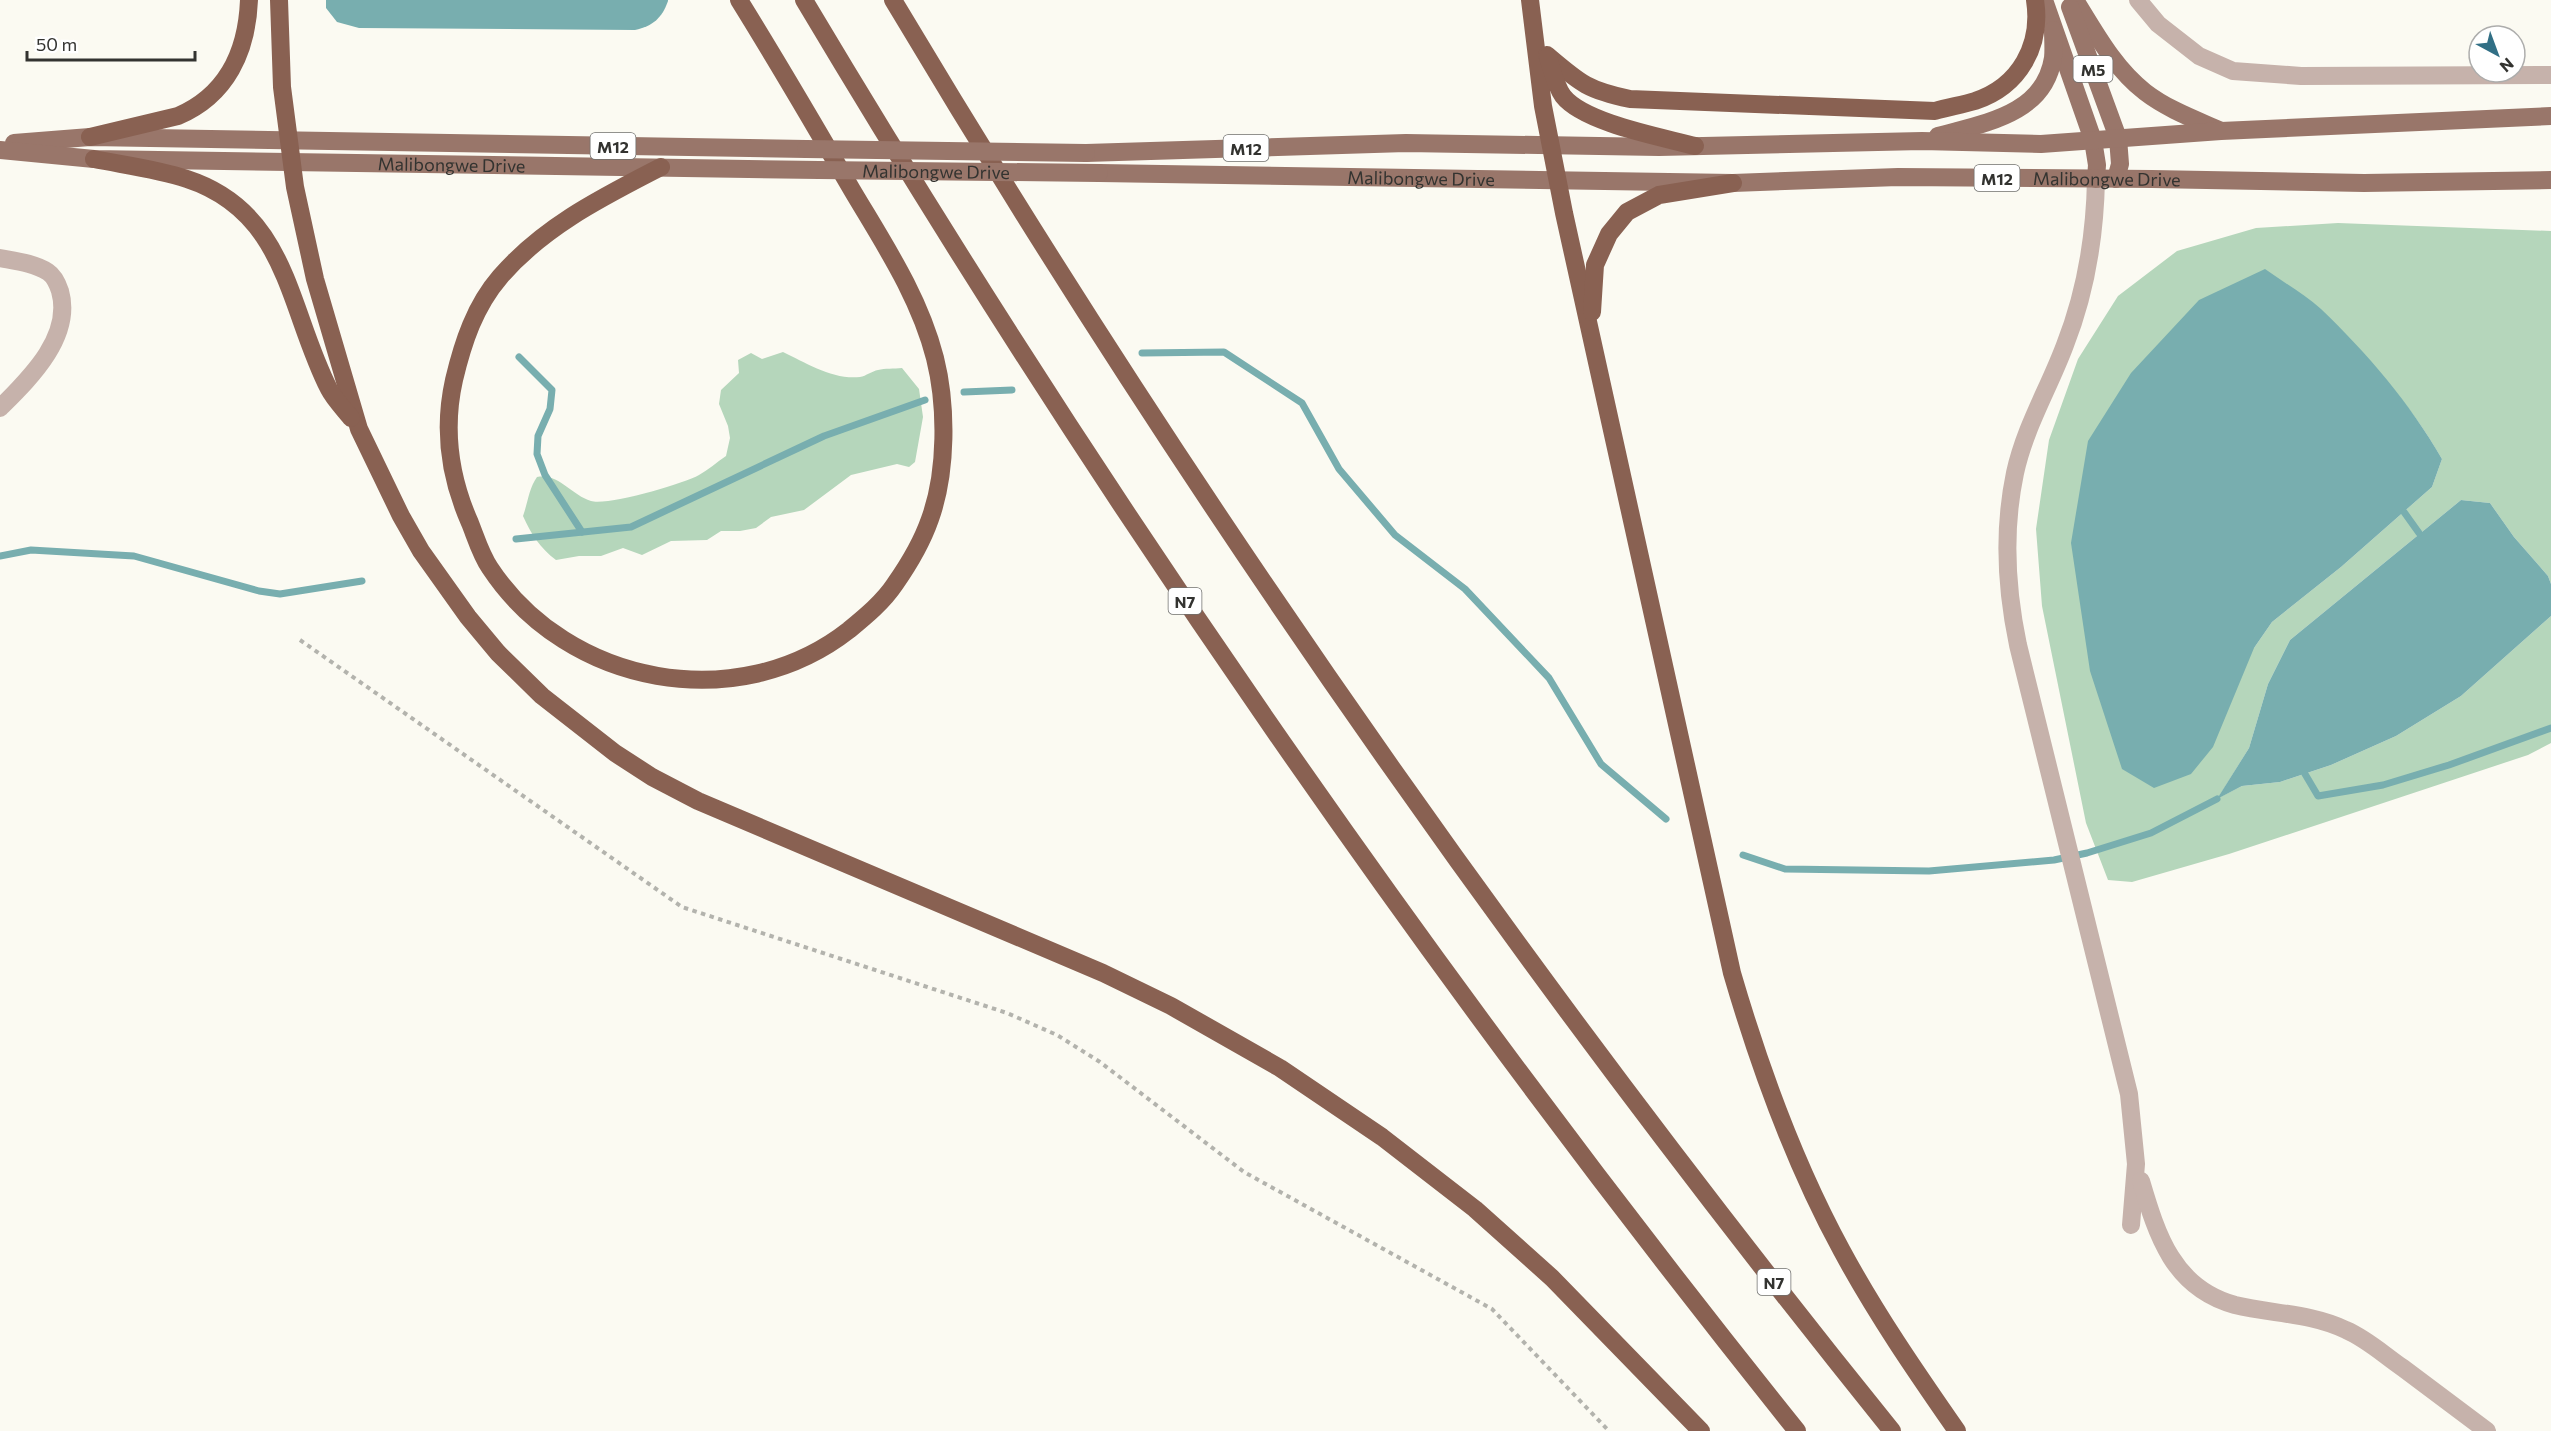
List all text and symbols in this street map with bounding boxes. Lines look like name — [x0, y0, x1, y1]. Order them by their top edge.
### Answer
scale bar — [27, 24, 195, 62]
north arrow — [2467, 24, 2527, 84]
text: 50 m — [36, 33, 77, 55]
text: N — [2496, 55, 2518, 77]
road number: M5 — [2074, 56, 2112, 82]
road number: M12 — [590, 133, 636, 159]
road number: M12 — [1224, 135, 1268, 161]
street label: Malibongwe Drive — [377, 152, 526, 177]
street label: Malibongwe Drive — [862, 159, 1010, 183]
road number: M12 — [1974, 165, 2020, 191]
street label: Malibongwe Drive — [1347, 166, 1495, 190]
street label: Malibongwe Drive — [2033, 167, 2181, 191]
road number: N7 — [1168, 588, 1202, 614]
road number: N7 — [1758, 1269, 1790, 1295]

